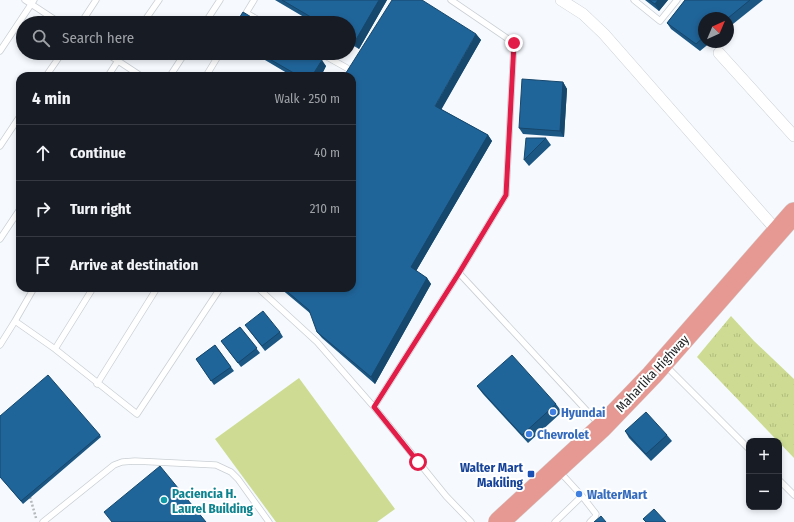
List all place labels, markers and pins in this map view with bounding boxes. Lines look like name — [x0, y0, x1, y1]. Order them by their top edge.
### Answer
place label: Hyundai — [561, 405, 606, 420]
marker: Hyundai — [548, 407, 558, 417]
place label: Chevrolet — [537, 427, 590, 442]
marker: Chevrolet — [524, 429, 534, 439]
place label: Walter Mart Makiling — [460, 460, 524, 490]
marker: Walter Mart Makiling — [526, 469, 536, 479]
place label: Paciencia H. Laurel Building — [172, 486, 254, 516]
place label: WalterMart — [587, 487, 648, 502]
marker: WalterMart — [574, 489, 584, 499]
marker: Paciencia H. Laurel Building — [159, 495, 169, 505]

